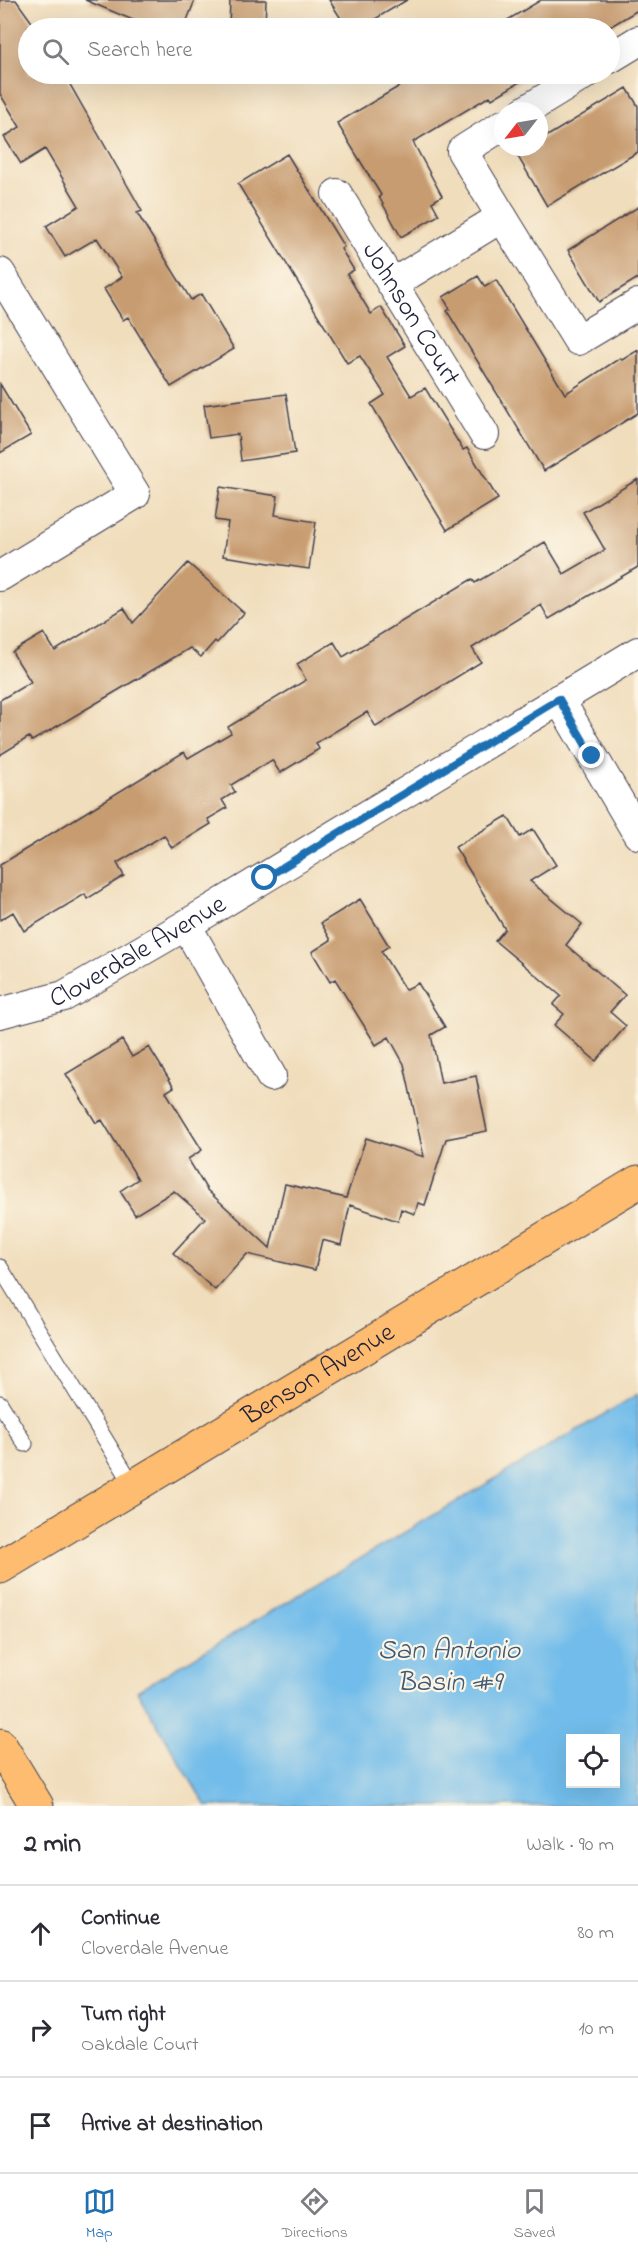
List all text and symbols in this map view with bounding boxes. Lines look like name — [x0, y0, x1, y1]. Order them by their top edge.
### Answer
search box — [18, 18, 620, 84]
icon: search — [39, 35, 72, 68]
text: Search here — [87, 35, 192, 67]
north arrow — [494, 102, 548, 156]
street label: Johnson Court — [352, 235, 470, 394]
route end — [578, 742, 604, 768]
route start — [251, 864, 277, 890]
street label: Cloverdale Avenue — [46, 885, 235, 1018]
street label: Benson Avenue — [234, 1313, 403, 1437]
water label: San Antonio Basin #9 — [378, 1631, 522, 1704]
map controls — [566, 1734, 620, 1788]
button: locate — [566, 1734, 620, 1788]
text: 2 min — [24, 1826, 81, 1864]
text: Walk · 90 m — [526, 1831, 614, 1860]
text: Continue — [81, 1903, 160, 1935]
icon: ahead — [24, 1917, 57, 1950]
text: 80 m — [577, 1919, 614, 1948]
text: Cloverdale Avenue — [81, 1935, 228, 1964]
text: Turn right — [81, 1999, 166, 2031]
icon: right — [24, 2013, 57, 2046]
text: 10 m — [578, 2015, 614, 2044]
text: Oakdale Court — [81, 2031, 199, 2060]
icon: arrive — [24, 2109, 57, 2142]
text: Arrive at destination — [81, 2109, 263, 2141]
tab: Map — [83, 2185, 116, 2245]
tab: Directions — [281, 2185, 348, 2245]
tab: Saved — [513, 2185, 555, 2245]

